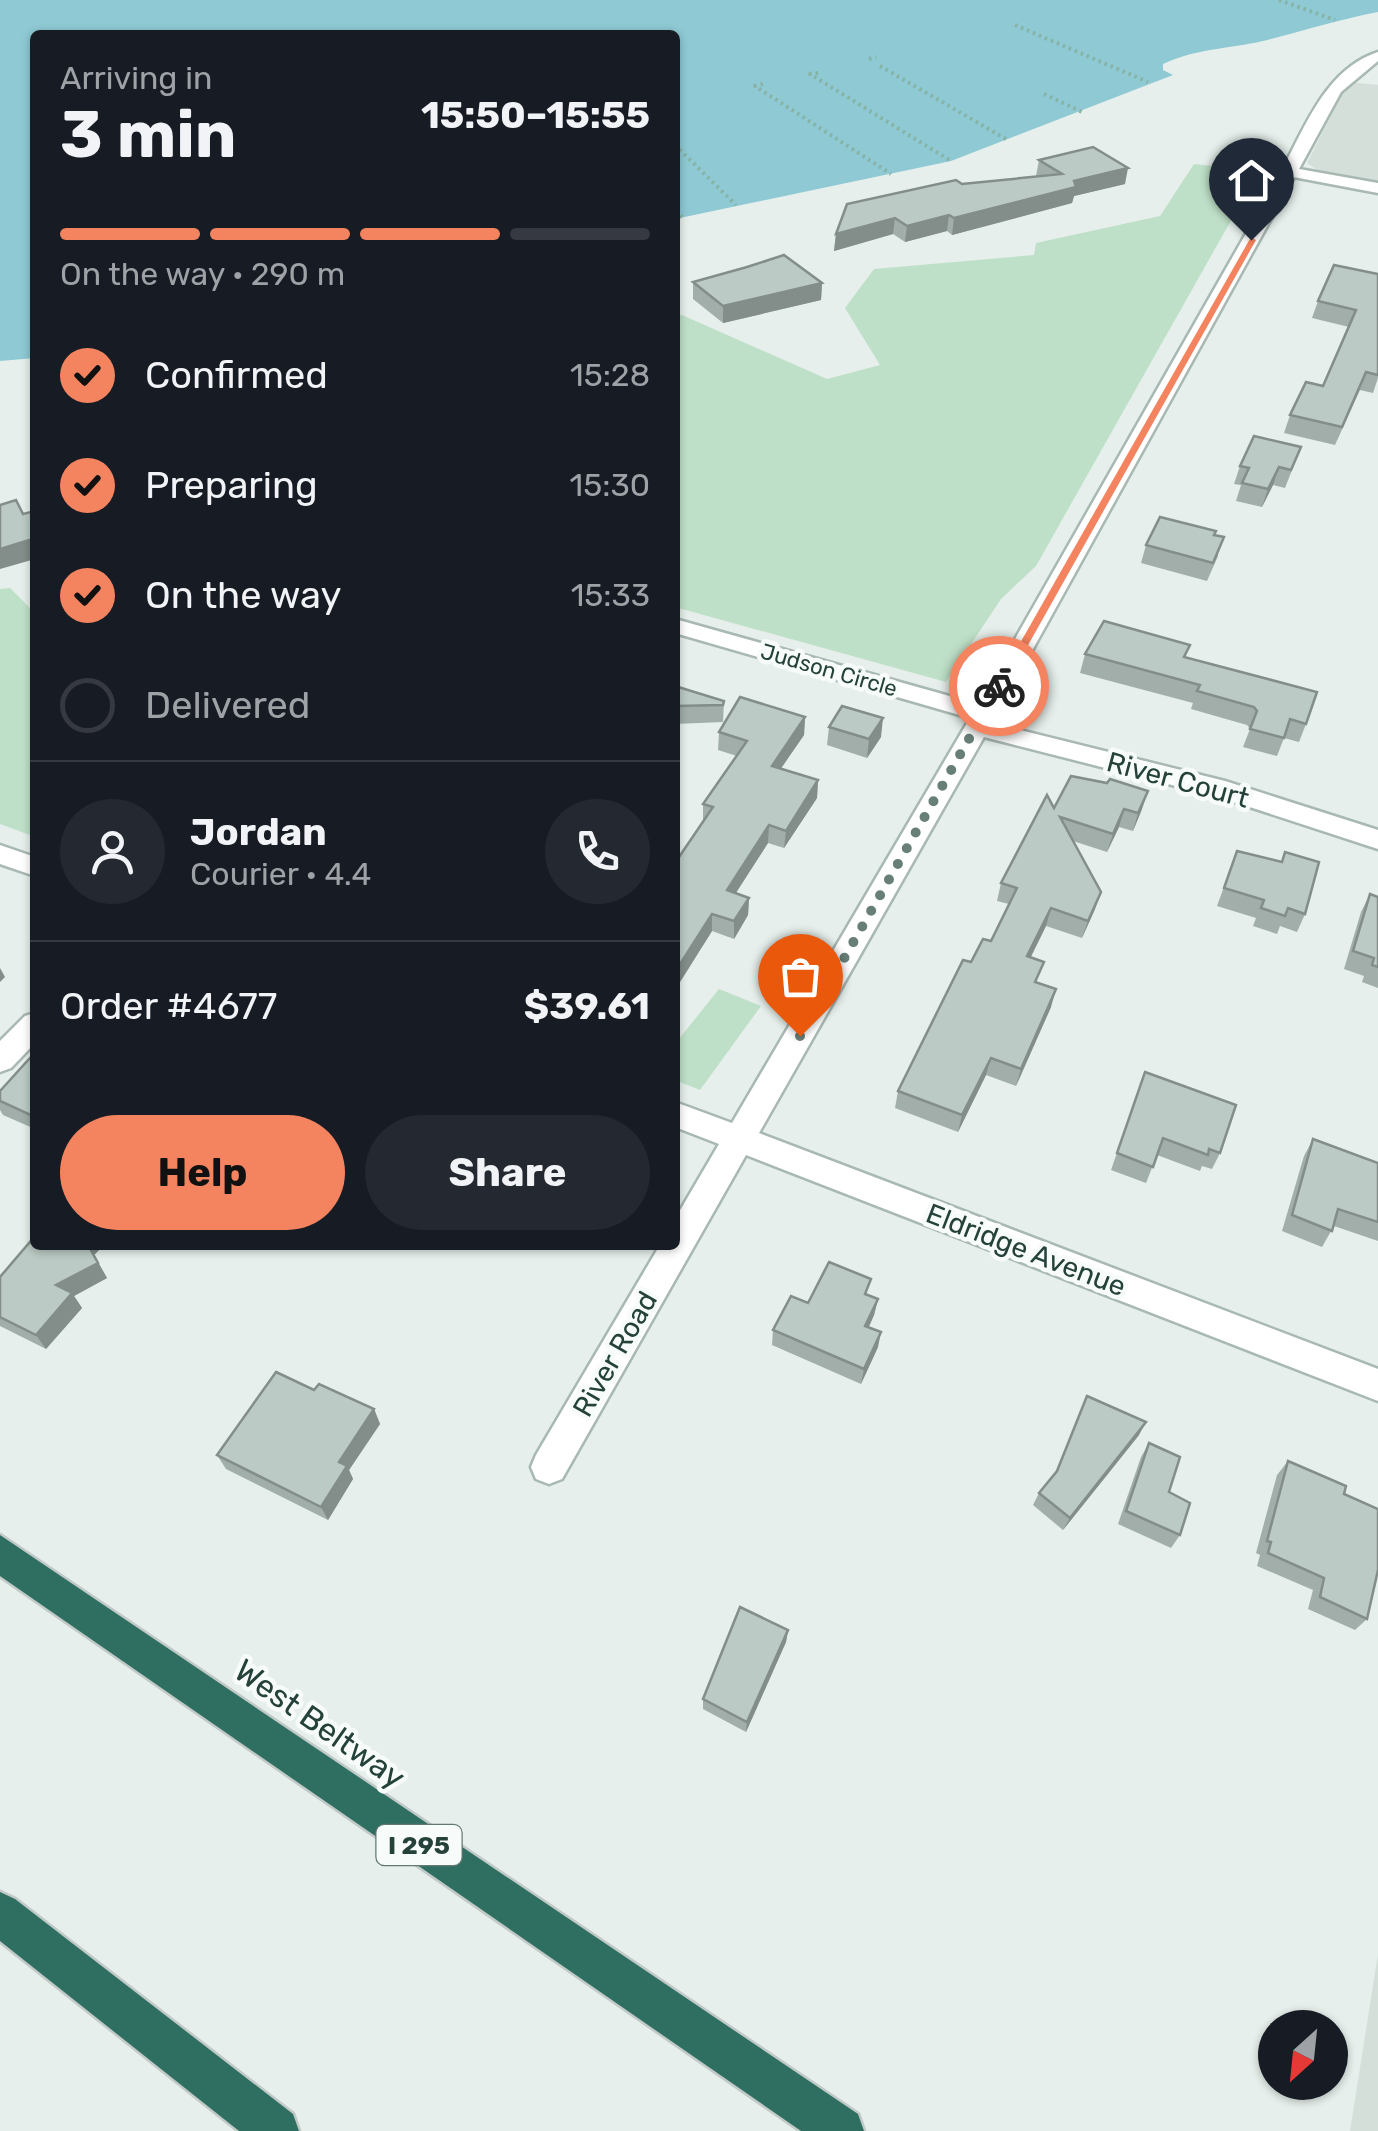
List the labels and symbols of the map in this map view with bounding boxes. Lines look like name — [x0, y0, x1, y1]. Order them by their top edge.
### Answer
pin — [1209, 138, 1294, 241]
courier — [949, 636, 1049, 736]
street label: Judson Circle — [758, 638, 900, 702]
street label: River Court — [1103, 745, 1253, 815]
pin — [758, 934, 843, 1037]
street label: Eldridge Avenue — [922, 1197, 1130, 1303]
street label: River Road — [566, 1286, 664, 1422]
street label: West Beltway — [227, 1651, 413, 1797]
road number: I 295 — [376, 1825, 462, 1865]
north arrow — [1258, 2010, 1348, 2100]

